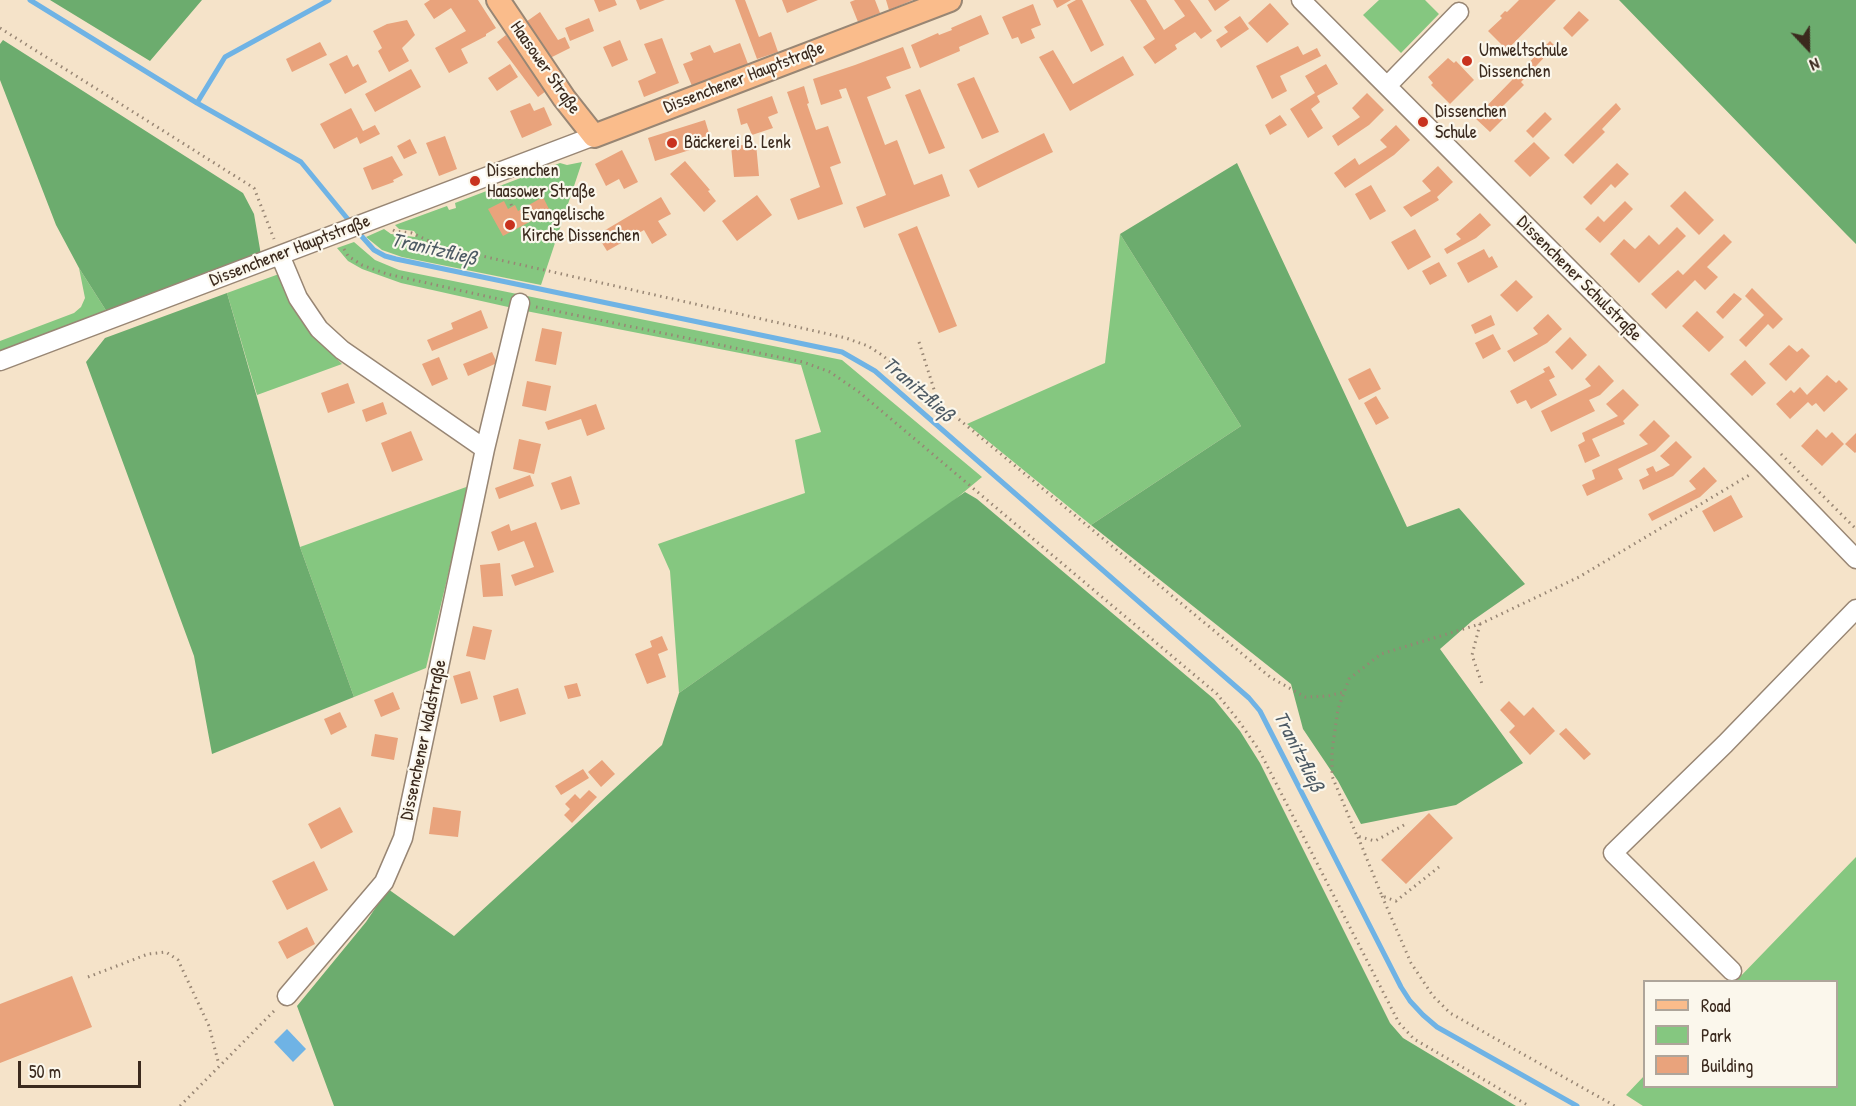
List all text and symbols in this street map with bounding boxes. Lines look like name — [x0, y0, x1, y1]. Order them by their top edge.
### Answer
street label: Haasower Straße — [505, 17, 585, 119]
north arrow — [1778, 18, 1838, 78]
street label: Dissenchener Hauptstraße — [661, 37, 827, 119]
place label: Umweltschule Dissenchen — [1479, 40, 1568, 82]
text: N — [1807, 53, 1823, 76]
marker: Umweltschule Dissenchen — [1460, 54, 1474, 68]
place label: Dissenchen Schule — [1435, 101, 1507, 144]
marker: Dissenchen Schule — [1416, 115, 1430, 129]
place label: Bäckerei B. Lenk — [684, 132, 791, 154]
marker: Bäckerei B. Lenk — [665, 136, 679, 150]
place label: Dissenchen Haasower Straße — [487, 160, 595, 202]
marker: Dissenchen Haasower Straße — [468, 174, 482, 188]
place label: Evangelische Kirche Dissenchen — [522, 204, 640, 246]
street label: Dissenchener Hauptstraße — [207, 210, 373, 292]
street label: Dissenchener Schulstraße — [1512, 212, 1646, 346]
marker: Evangelische Kirche Dissenchen — [503, 218, 517, 232]
water label: Tranitzfließ — [389, 229, 479, 271]
water label: Tranitzfließ — [877, 352, 959, 428]
street label: Dissenchener Waldstraße — [396, 658, 452, 822]
water label: Tranitzfließ — [1268, 708, 1328, 796]
legend — [1643, 980, 1838, 1088]
text: Road — [1701, 993, 1731, 1018]
text: Park — [1701, 1023, 1731, 1048]
scale bar — [21, 1049, 144, 1087]
text: Building — [1701, 1053, 1753, 1078]
text: 50 m — [29, 1059, 61, 1084]

